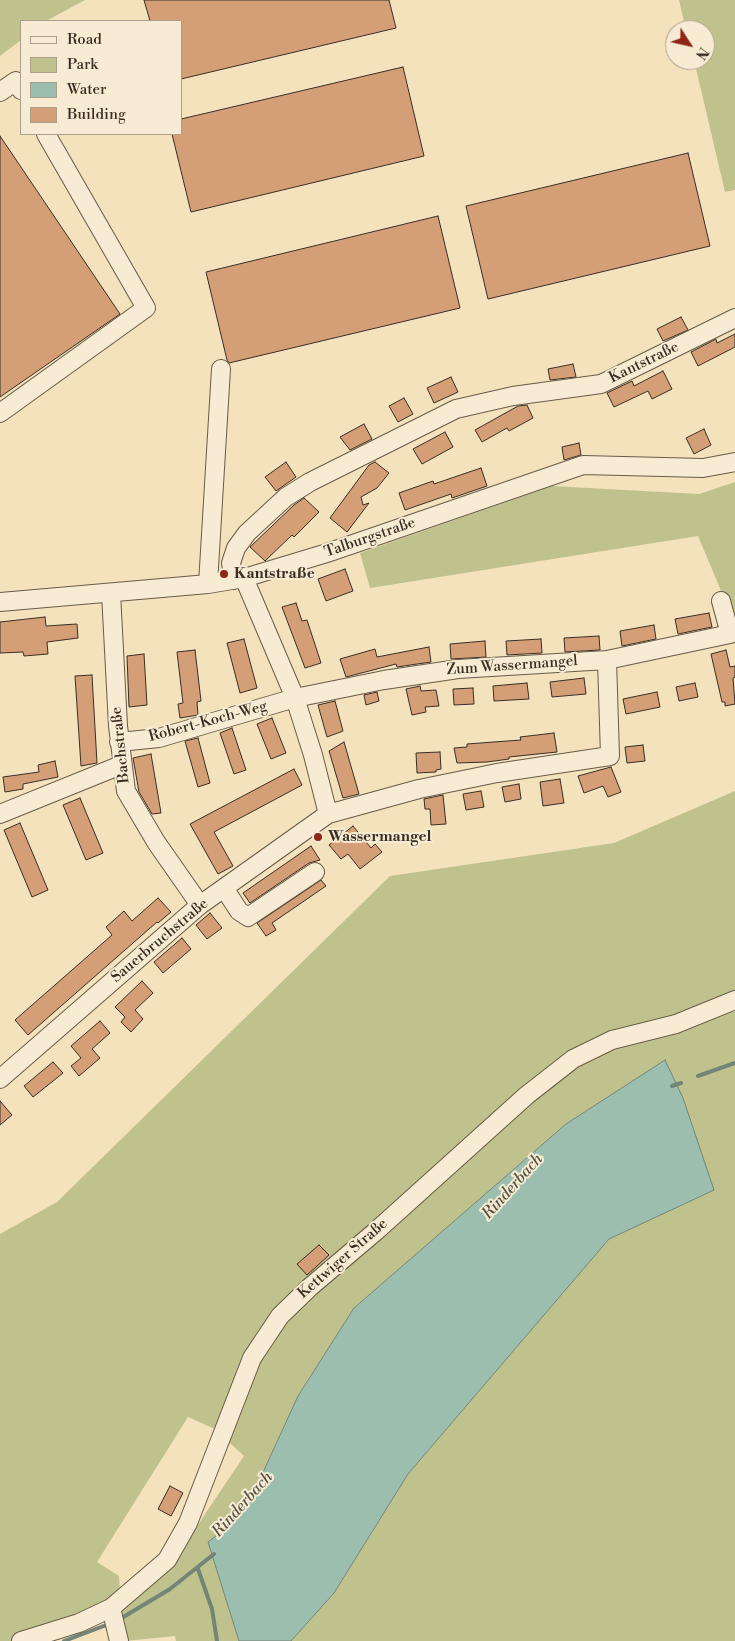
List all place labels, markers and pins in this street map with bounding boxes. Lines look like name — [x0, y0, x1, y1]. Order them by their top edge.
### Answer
place label: Kantstraße — [234, 565, 315, 583]
marker: Kantstraße — [218, 568, 230, 580]
place label: Wassermangel — [328, 828, 431, 846]
marker: Wassermangel — [312, 831, 324, 843]

